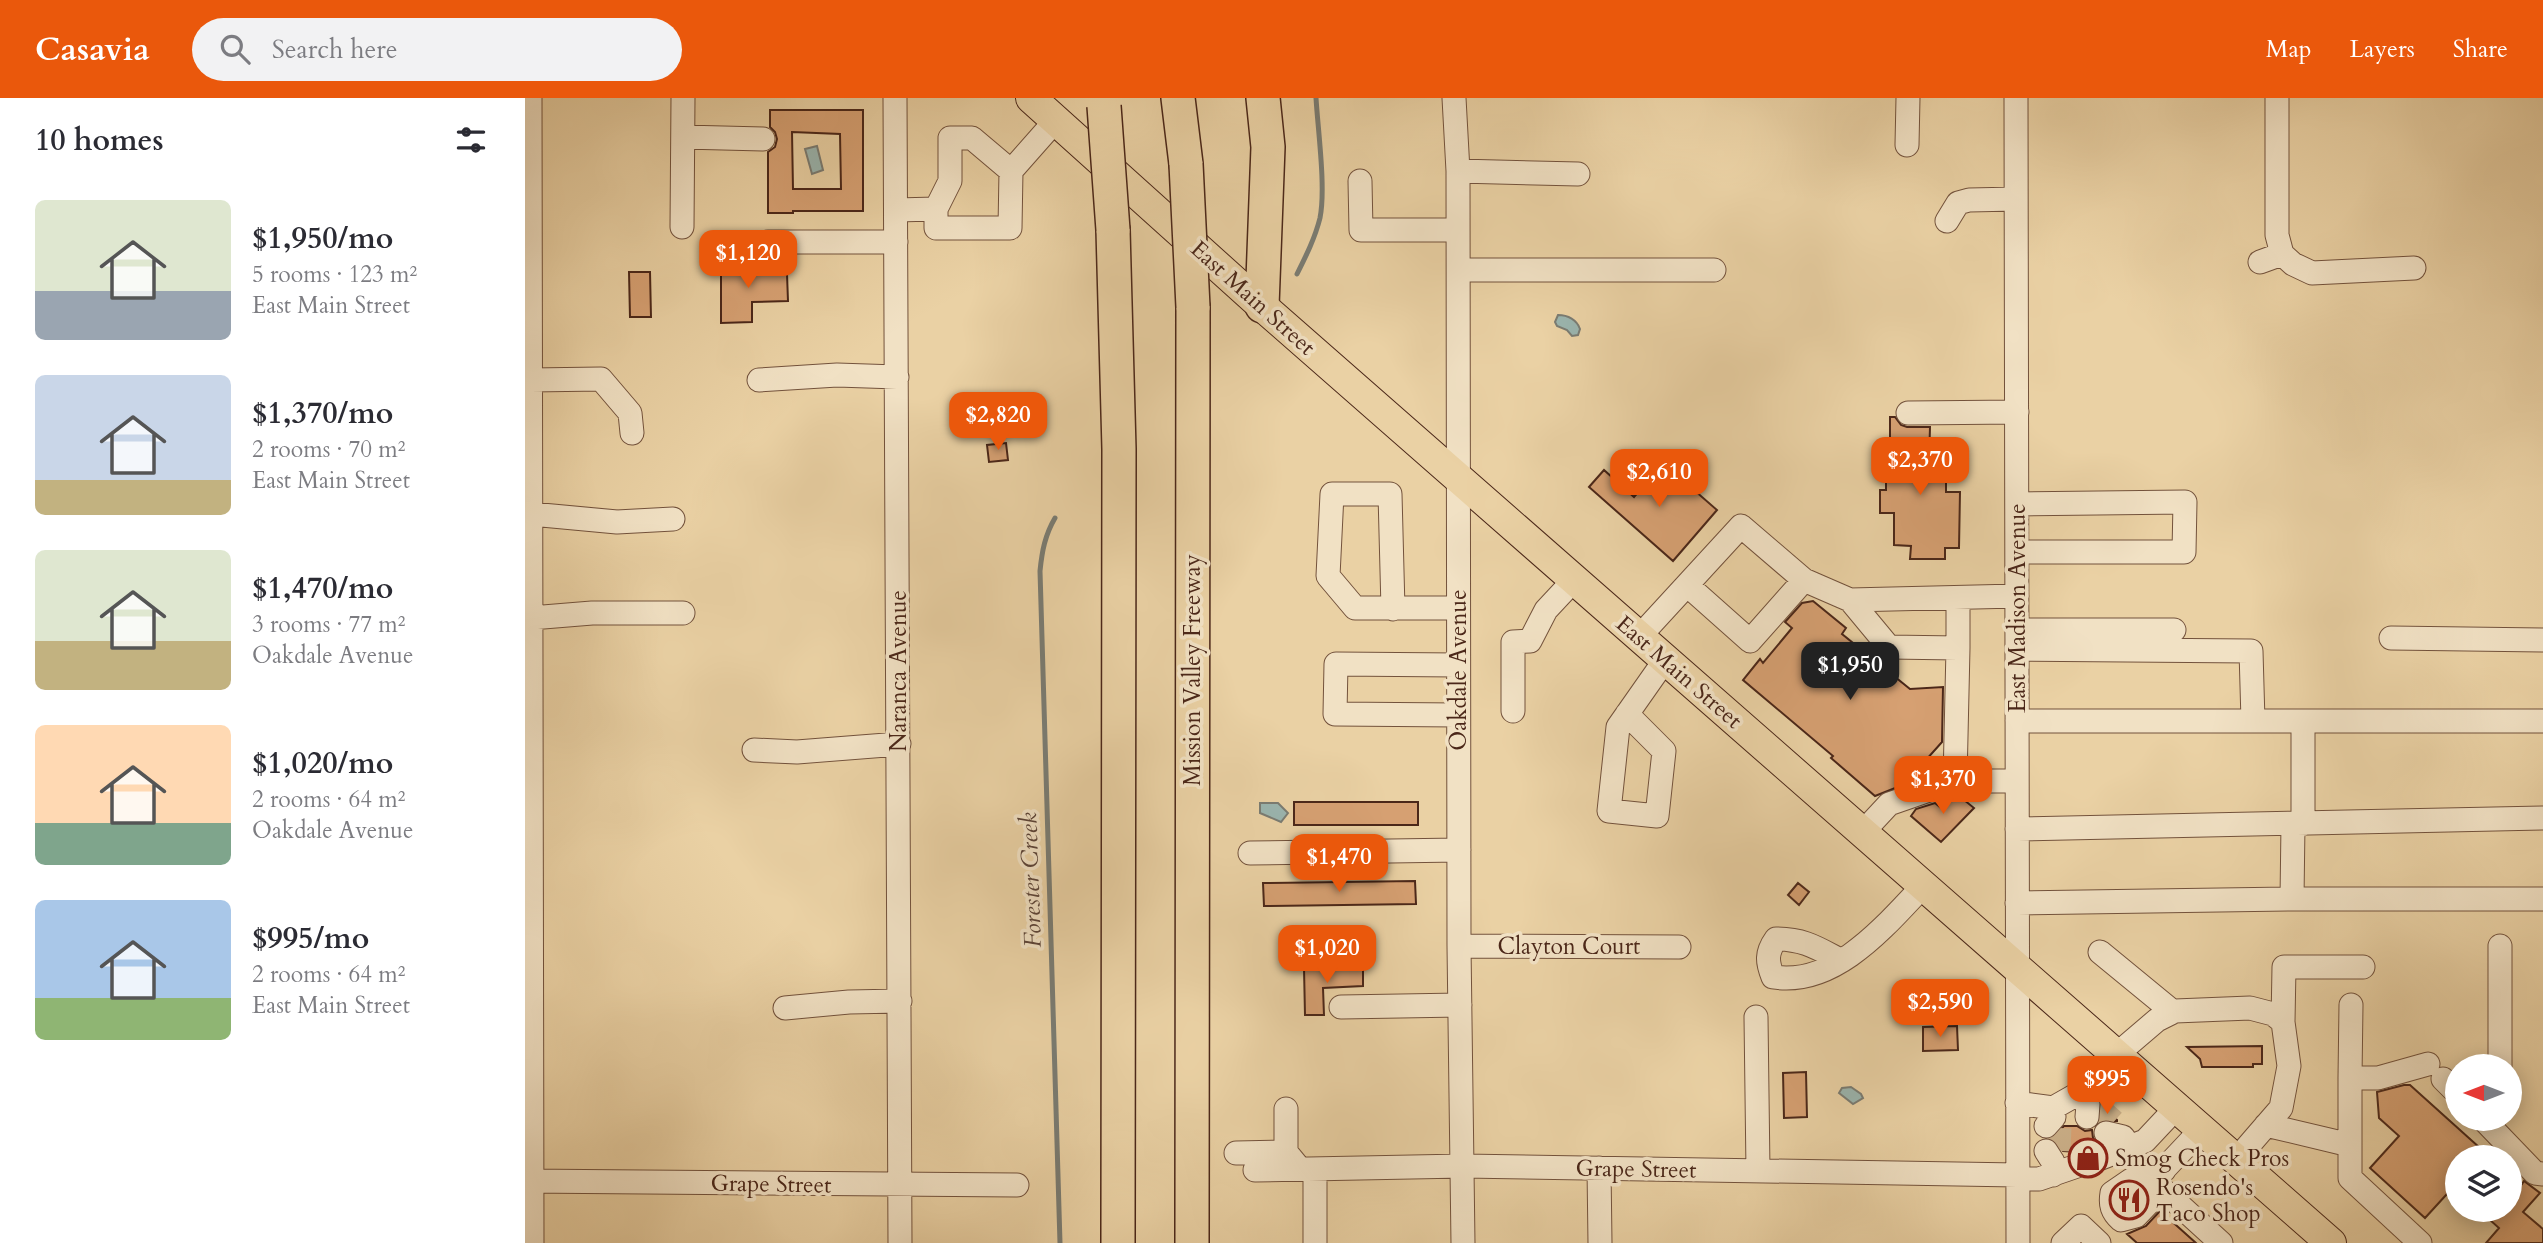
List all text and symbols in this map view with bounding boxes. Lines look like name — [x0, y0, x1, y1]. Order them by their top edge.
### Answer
search box — [192, 18, 682, 81]
text: Casavia — [35, 27, 150, 72]
icon: search — [216, 30, 254, 68]
text: Search here — [272, 32, 398, 67]
text: Map — [2266, 33, 2312, 66]
text: Layers — [2350, 33, 2415, 66]
text: Share — [2453, 33, 2508, 66]
text: 10 homes — [35, 120, 164, 161]
icon: filters — [452, 121, 490, 159]
text: $1,950/mo — [252, 218, 393, 259]
icon: home — [91, 228, 175, 312]
pin: $1,120 — [691, 230, 805, 290]
street label: East Main Street — [1184, 234, 1322, 362]
text: $1,120 — [715, 237, 781, 268]
text: 5 rooms · 123 m² — [252, 259, 417, 290]
text: East Main Street — [252, 290, 410, 321]
pin: $2,820 — [941, 392, 1055, 452]
text: $1,370/mo — [252, 393, 393, 434]
text: $2,820 — [965, 399, 1031, 430]
icon: home — [91, 403, 175, 487]
text: 2 rooms · 70 m² — [252, 434, 405, 465]
pin: $2,370 — [1863, 438, 1977, 497]
text: $2,370 — [1887, 444, 1953, 475]
pin: $2,610 — [1602, 450, 1716, 509]
text: $2,610 — [1626, 456, 1692, 487]
text: East Main Street — [252, 465, 410, 496]
street label: East Madison Avenue — [2002, 503, 2033, 713]
street label: Mission Valley Freeway — [1177, 554, 1208, 786]
text: $1,470/mo — [252, 568, 393, 609]
icon: home — [91, 578, 175, 662]
street label: Oakdale Avenue — [1443, 589, 1474, 751]
street label: Naranca Avenue — [883, 590, 914, 752]
street label: East Main Street — [1609, 608, 1749, 736]
text: 3 rooms · 77 m² — [252, 609, 405, 640]
text: Oakdale Avenue — [252, 640, 413, 671]
pin: $1,950 — [1793, 642, 1907, 702]
text: $1,950 — [1817, 649, 1883, 680]
text: $1,020/mo — [252, 743, 393, 784]
icon: home — [91, 753, 175, 837]
pin: $1,370 — [1886, 756, 2000, 816]
text: $1,370 — [1910, 763, 1976, 794]
text: 2 rooms · 64 m² — [252, 784, 405, 815]
water label: Forester Creek — [1012, 812, 1050, 948]
text: Oakdale Avenue — [252, 815, 413, 846]
pin: $1,470 — [1282, 834, 1396, 894]
text: $1,470 — [1306, 841, 1372, 872]
text: $995/mo — [252, 918, 369, 959]
pin: $1,020 — [1270, 926, 1384, 985]
icon: home — [91, 928, 175, 1012]
street label: Clayton Court — [1498, 931, 1640, 962]
text: $1,020 — [1294, 932, 1360, 963]
text: 2 rooms · 64 m² — [252, 959, 405, 990]
pin: $2,590 — [1883, 979, 1997, 1039]
text: $2,590 — [1907, 986, 1973, 1017]
text: East Main Street — [252, 990, 410, 1021]
north arrow — [2445, 1054, 2522, 1130]
map controls — [2445, 1054, 2522, 1222]
pin: $995 — [2066, 1056, 2148, 1116]
text: $995 — [2083, 1063, 2131, 1094]
shop icon: Smog Check Pros — [2067, 1137, 2109, 1179]
place label: Smog Check Pros — [2115, 1143, 2289, 1174]
button: layers — [2445, 1145, 2522, 1222]
street label: Grape Street — [1575, 1152, 1697, 1186]
street label: Grape Street — [710, 1167, 832, 1201]
place label: Rosendo's Taco Shop — [2156, 1172, 2261, 1229]
restaurant icon: Rosendo's Taco Shop — [2108, 1179, 2150, 1221]

